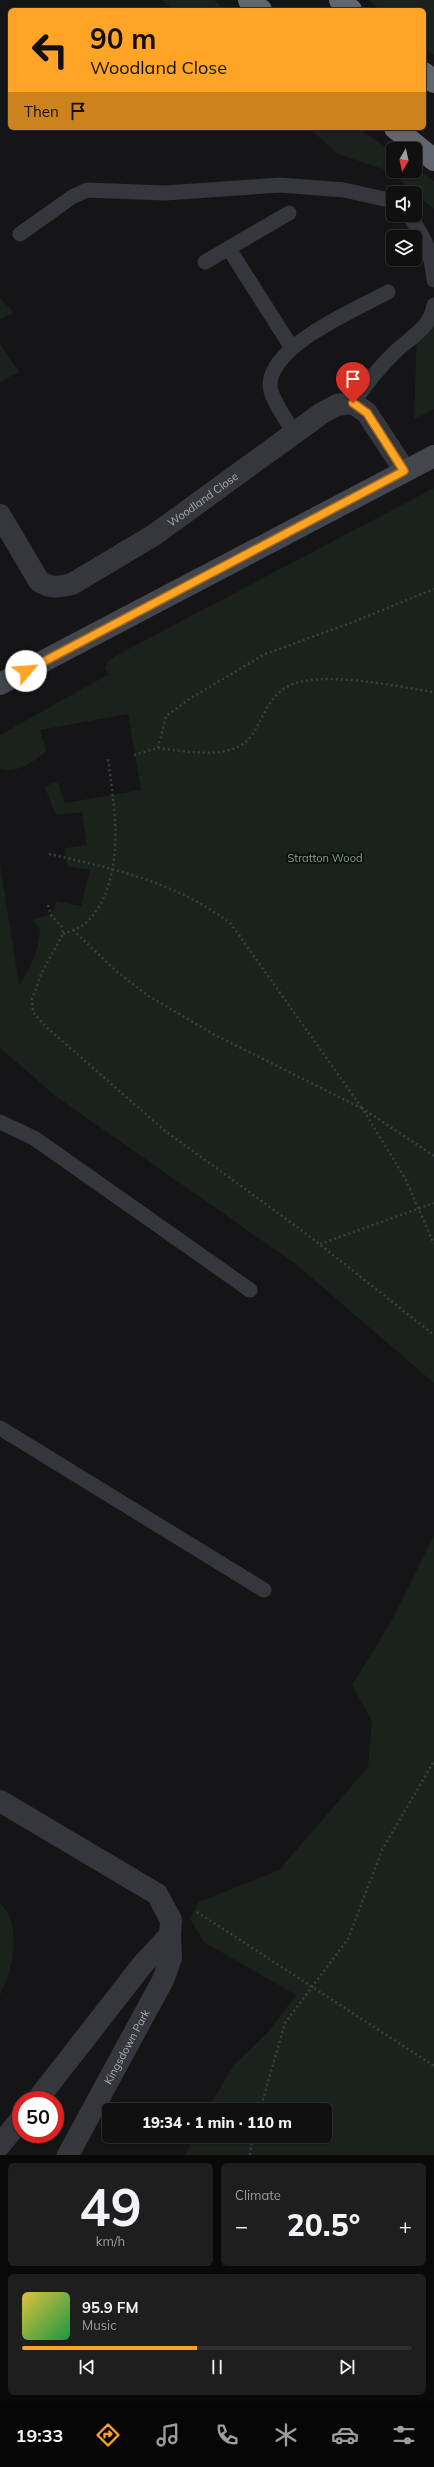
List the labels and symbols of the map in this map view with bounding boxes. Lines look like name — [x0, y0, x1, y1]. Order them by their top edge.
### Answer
north arrow — [386, 142, 422, 178]
pin — [336, 362, 370, 403]
street label: Woodland Close — [165, 469, 241, 530]
position arrow — [5, 650, 47, 692]
park label: Stratton Wood — [287, 851, 363, 865]
street label: Kingsdown Park — [101, 2007, 153, 2087]
speed limit sign: 50 — [12, 2091, 64, 2143]

